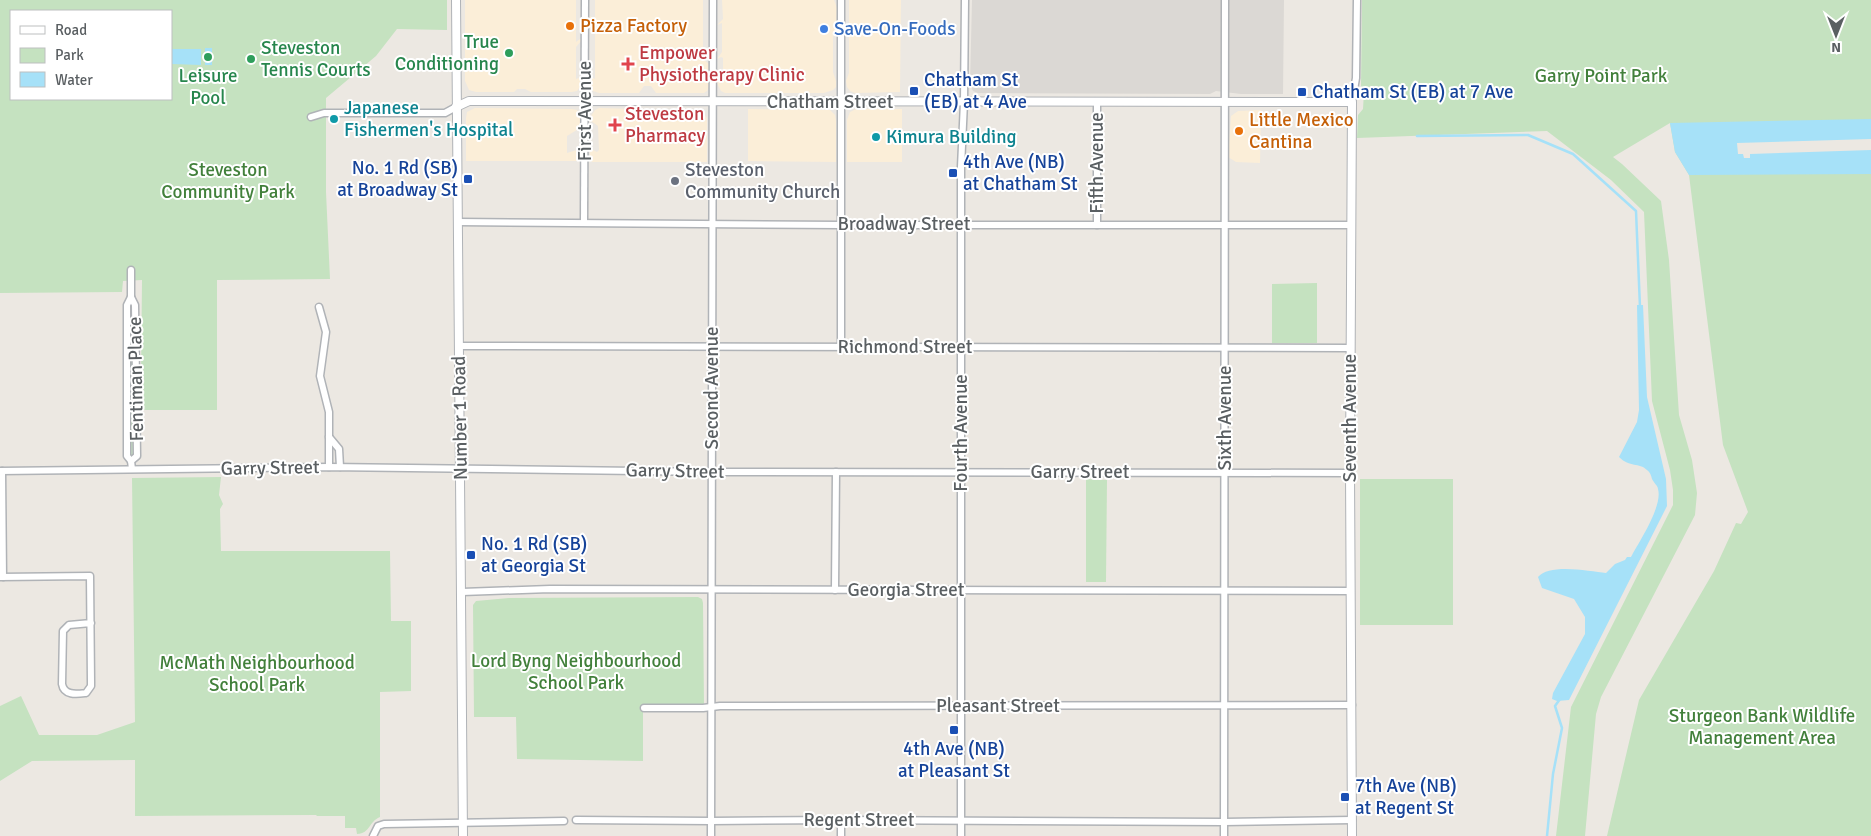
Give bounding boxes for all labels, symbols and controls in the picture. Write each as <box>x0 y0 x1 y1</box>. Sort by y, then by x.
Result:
legend <box>10 10 172 100</box>
north arrow <box>1811 10 1861 60</box>
place label: Pizza Factory <box>580 14 687 38</box>
place label: Save-On-Foods <box>834 17 955 41</box>
marker: Pizza Factory <box>564 20 576 32</box>
text: Road <box>55 21 87 39</box>
marker: Save-On-Foods <box>818 23 830 35</box>
place label: True Conditioning <box>395 30 499 76</box>
place label: Steveston Tennis Courts <box>261 36 371 82</box>
text: N <box>1831 39 1841 56</box>
place label: Empower Physiotherapy Clinic <box>639 41 805 87</box>
text: Park <box>55 46 84 64</box>
marker: True Conditioning <box>503 47 515 59</box>
marker: Leisure Pool <box>202 51 214 63</box>
marker: Steveston Tennis Courts <box>245 53 257 65</box>
marker: Empower Physiotherapy Clinic <box>621 57 635 71</box>
street label: First Avenue <box>573 61 597 161</box>
place label: Leisure Pool <box>179 64 237 110</box>
park label: Garry Point Park <box>1535 64 1668 88</box>
place label: Chatham St (EB) at 4 Ave <box>924 68 1027 114</box>
text: Water <box>55 71 93 89</box>
place label: Chatham St (EB) at 7 Ave <box>1312 80 1514 104</box>
marker: Chatham St (EB) at 4 Ave <box>908 85 920 97</box>
marker: Chatham St (EB) at 7 Ave <box>1296 86 1308 98</box>
street label: Chatham Street <box>767 90 894 114</box>
place label: Japanese Fishermen's Hospital <box>344 96 514 142</box>
place label: Steveston Pharmacy <box>625 102 705 148</box>
place label: Little Mexico Cantina <box>1249 108 1354 154</box>
street label: Fifth Avenue <box>1085 112 1109 214</box>
marker: Japanese Fishermen's Hospital <box>328 113 340 125</box>
marker: Steveston Pharmacy <box>609 119 621 131</box>
place label: Kimura Building <box>886 125 1017 149</box>
marker: Little Mexico Cantina <box>1233 125 1245 137</box>
marker: Kimura Building <box>870 131 882 143</box>
place label: 4th Ave (NB) at Chatham St <box>963 150 1078 196</box>
place label: No. 1 Rd (SB) at Broadway St <box>337 156 458 202</box>
park label: Steveston Community Park <box>161 158 295 204</box>
place label: Steveston Community Church <box>685 158 840 204</box>
marker: 4th Ave (NB) at Chatham St <box>947 167 959 179</box>
marker: No. 1 Rd (SB) at Broadway St <box>462 173 474 185</box>
marker: Steveston Community Church <box>669 175 681 187</box>
street label: Broadway Street <box>838 212 971 236</box>
street label: Fentiman Place <box>123 316 149 442</box>
street label: Second Avenue <box>700 327 724 449</box>
street label: Richmond Street <box>837 335 973 359</box>
street label: Seventh Avenue <box>1338 354 1362 482</box>
street label: Number 1 Road <box>447 356 473 480</box>
street label: Sixth Avenue <box>1213 366 1237 470</box>
street label: Fourth Avenue <box>949 374 973 492</box>
street label: Garry Street <box>220 455 320 481</box>
street label: Garry Street <box>625 458 725 484</box>
street label: Garry Street <box>1031 460 1130 484</box>
place label: No. 1 Rd (SB) at Georgia St <box>481 532 587 578</box>
marker: No. 1 Rd (SB) at Georgia St <box>465 549 477 561</box>
street label: Georgia Street <box>848 578 965 602</box>
park label: Lord Byng Neighbourhood School Park <box>471 649 681 695</box>
park label: McMath Neighbourhood School Park <box>159 651 355 697</box>
street label: Pleasant Street <box>936 694 1060 718</box>
park label: Sturgeon Bank Wildlife Management Area <box>1669 704 1855 750</box>
marker: 4th Ave (NB) at Pleasant St <box>948 724 960 736</box>
place label: 4th Ave (NB) at Pleasant St <box>898 737 1010 783</box>
place label: 7th Ave (NB) at Regent St <box>1355 774 1457 820</box>
marker: 7th Ave (NB) at Regent St <box>1339 791 1351 803</box>
street label: Regent Street <box>804 808 915 832</box>

